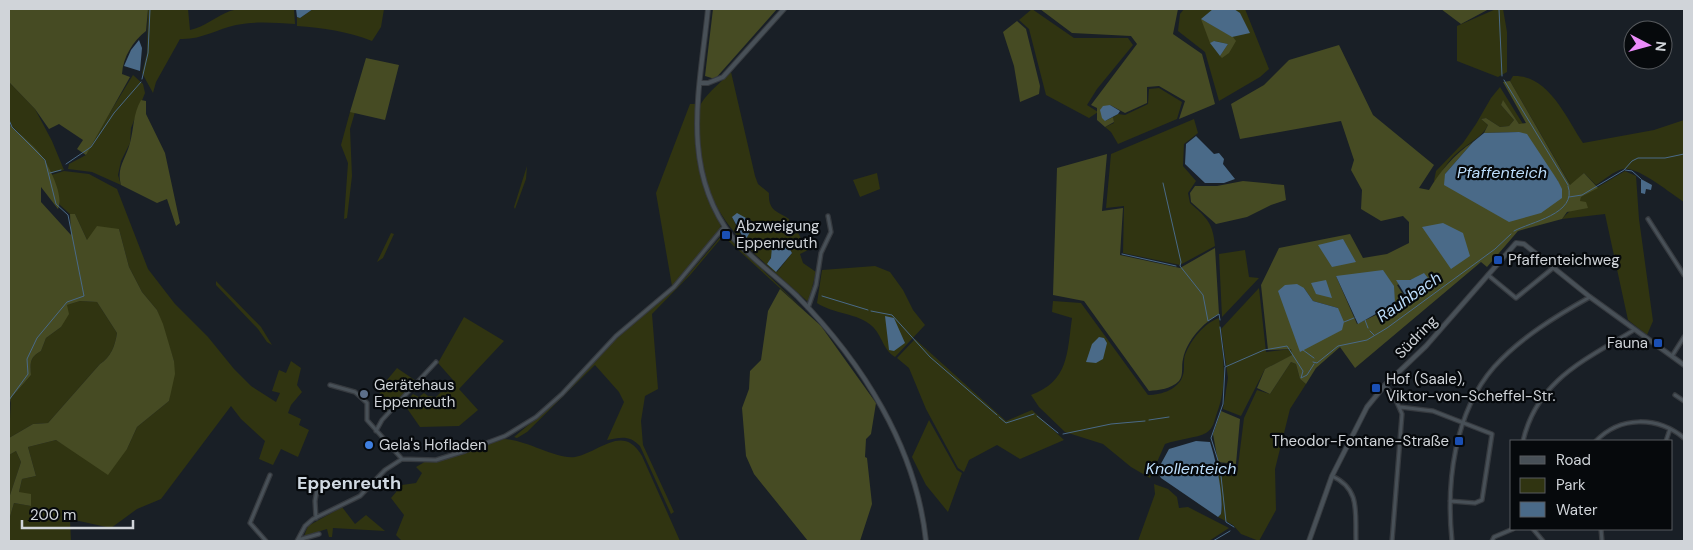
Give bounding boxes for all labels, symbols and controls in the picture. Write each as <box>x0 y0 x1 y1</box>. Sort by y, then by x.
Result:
north arrow <box>1623 20 1673 70</box>
text: N <box>1651 40 1670 52</box>
water label: Pfaffenteich <box>1457 162 1547 183</box>
place label: Abzweigung Eppenreuth <box>736 216 819 253</box>
marker: Abzweigung Eppenreuth <box>720 229 732 241</box>
place label: Pfaffenteichweg <box>1508 250 1620 270</box>
marker: Pfaffenteichweg <box>1492 254 1504 266</box>
water label: Rauhbach <box>1373 267 1445 327</box>
street label: Südring <box>1390 311 1442 363</box>
place label: Fauna <box>1607 333 1648 353</box>
marker: Fauna <box>1652 337 1664 349</box>
place label: Hof (Saale), Viktor-von-Scheffel-Str. <box>1386 369 1555 406</box>
place label: Gerätehaus Eppenreuth <box>374 375 455 412</box>
marker: Hof (Saale), Viktor-von-Scheffel-Str. <box>1370 382 1382 394</box>
marker: Gerätehaus Eppenreuth <box>358 388 370 400</box>
place label: Theodor-Fontane-Straße <box>1272 431 1449 451</box>
place label: Gela's Hofladen <box>379 435 487 455</box>
marker: Theodor-Fontane-Straße <box>1453 435 1465 447</box>
marker: Gela's Hofladen <box>363 439 375 451</box>
legend <box>1510 440 1673 530</box>
text: Road <box>1556 450 1591 470</box>
water label: Knollenteich <box>1146 458 1236 479</box>
district label: Eppenreuth <box>297 471 401 495</box>
text: Park <box>1556 475 1586 495</box>
scale bar <box>22 498 134 530</box>
text: Water <box>1556 500 1598 520</box>
text: 200 m <box>30 505 76 525</box>

